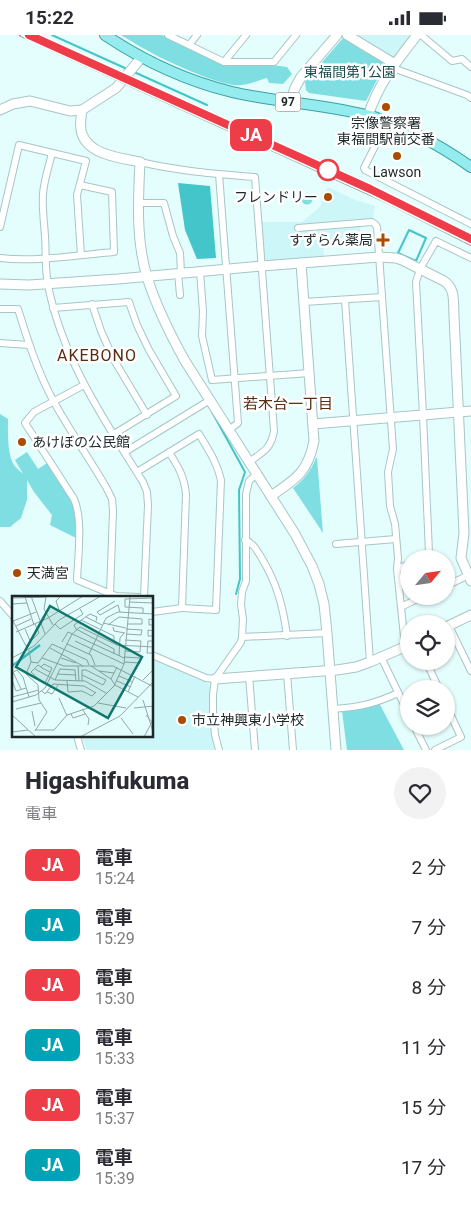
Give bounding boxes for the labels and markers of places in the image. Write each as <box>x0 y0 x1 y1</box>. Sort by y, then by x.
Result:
marker: 宗像警察署 東福間駅前交番 <box>380 101 392 113</box>
place label: 宗像警察署 東福間駅前交番 <box>337 115 435 147</box>
marker: Lawson <box>391 150 403 162</box>
unlabelled marker <box>317 159 339 181</box>
place label: Lawson <box>373 164 421 180</box>
place label: フレンドリー <box>234 189 318 205</box>
marker: フレンドリー <box>322 191 334 203</box>
place label: すずらん薬局 <box>289 232 373 248</box>
marker: すずらん薬局 <box>377 234 389 246</box>
place label: あけぼの公民館 <box>32 434 130 450</box>
marker: あけぼの公民館 <box>16 436 28 448</box>
place label: 天満宮 <box>27 565 69 581</box>
marker: 天満宮 <box>11 567 23 579</box>
place label: 市立神興東小学校 <box>192 712 304 728</box>
marker: 市立神興東小学校 <box>176 714 188 726</box>

